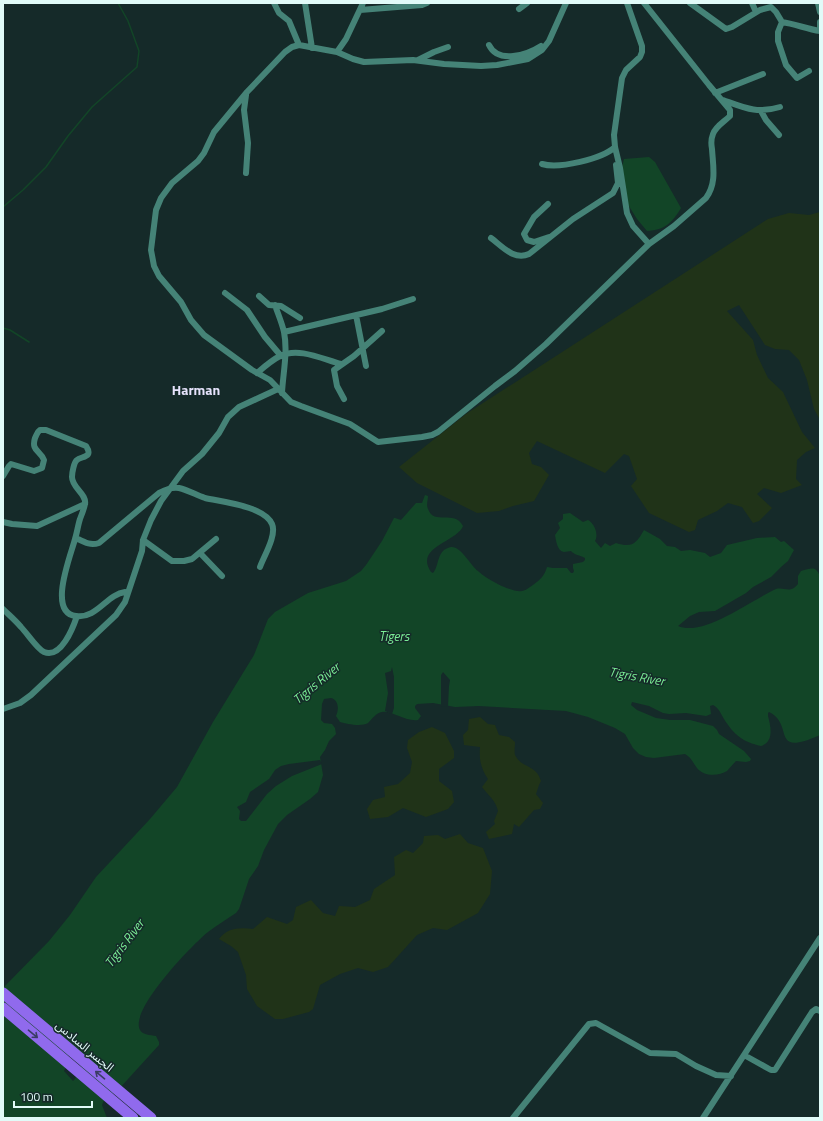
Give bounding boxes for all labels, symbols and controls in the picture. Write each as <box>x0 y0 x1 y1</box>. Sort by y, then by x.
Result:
district label: Harman <box>172 379 220 400</box>
water label: Tigers <box>379 626 411 646</box>
water label: Tigris River <box>288 656 345 709</box>
water label: Tigris River <box>608 661 668 691</box>
water label: Tigris River <box>99 913 150 971</box>
street label: الجسر السادس <box>52 1016 118 1076</box>
one-way arrow <box>27 1029 38 1038</box>
one-way arrow <box>94 1070 105 1079</box>
scale bar <box>14 1083 92 1109</box>
text: 100 m <box>20 1087 53 1106</box>

